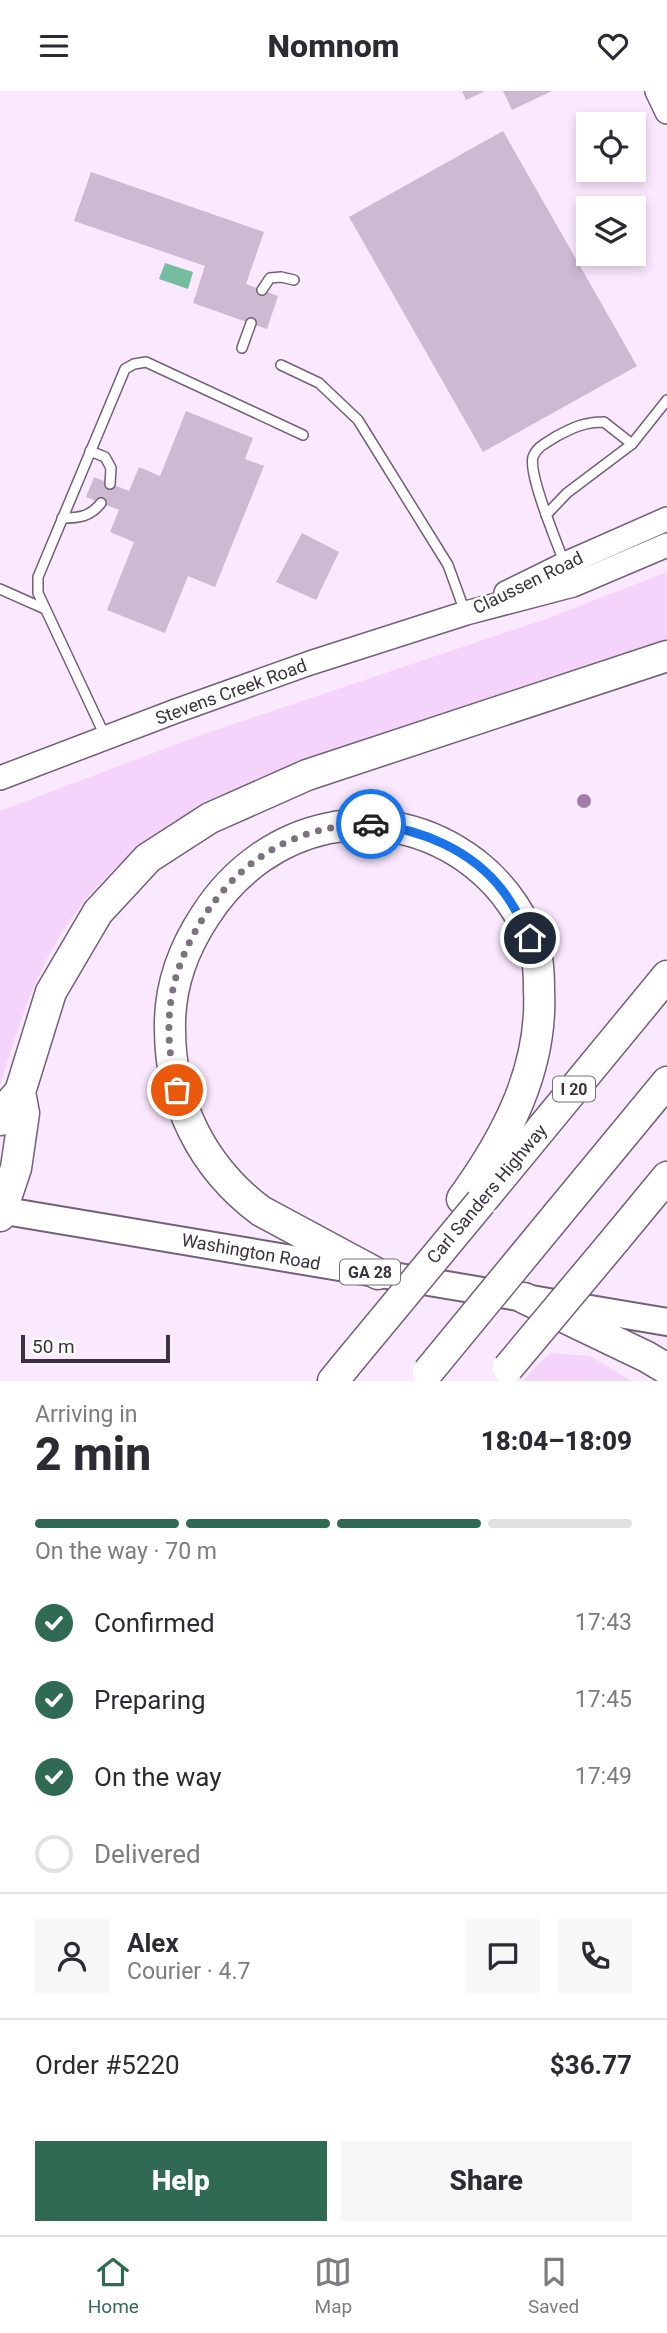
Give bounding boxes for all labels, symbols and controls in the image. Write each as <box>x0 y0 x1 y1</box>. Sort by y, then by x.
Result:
icon: menu <box>35 27 73 65</box>
text: Nomnom <box>268 27 399 65</box>
icon: heart <box>594 27 632 65</box>
map controls <box>576 112 646 266</box>
button: locate <box>576 112 646 182</box>
button: layers <box>576 196 646 266</box>
street label: Claussen Road <box>469 547 586 618</box>
street label: Stevens Creek Road <box>152 654 309 729</box>
courier <box>336 789 406 859</box>
icon: car <box>352 805 390 843</box>
pin <box>500 908 560 968</box>
icon: home <box>511 919 549 957</box>
pin <box>147 1060 207 1120</box>
icon: bag <box>158 1071 196 1109</box>
road number: I 20 <box>553 1077 595 1101</box>
street label: Carl Sanders Highway <box>422 1119 551 1268</box>
street label: Washington Road <box>180 1229 322 1274</box>
road number: GA 28 <box>340 1259 400 1285</box>
scale bar <box>21 1332 170 1364</box>
text: 50 m <box>32 1335 75 1358</box>
text: Arriving in <box>35 1401 138 1428</box>
text: 18:04–18:09 <box>481 1426 632 1456</box>
text: 2 min <box>35 1427 151 1481</box>
text: On the way · 70 m <box>35 1538 217 1565</box>
icon: check <box>35 1604 73 1642</box>
text: Confirmed <box>94 1608 215 1638</box>
text: 17:43 <box>575 1609 632 1636</box>
icon: check <box>35 1681 73 1719</box>
text: Preparing <box>94 1685 206 1715</box>
text: 17:45 <box>575 1686 632 1713</box>
icon: check <box>35 1758 73 1796</box>
text: On the way <box>94 1762 222 1792</box>
text: 17:49 <box>575 1763 632 1790</box>
text: Delivered <box>94 1839 201 1869</box>
button: person <box>35 1919 109 1993</box>
button: chat <box>466 1919 540 1993</box>
button: phone <box>558 1919 632 1993</box>
text: Alex <box>127 1928 179 1958</box>
text: Courier · 4.7 <box>127 1958 250 1985</box>
text: Order #5220 <box>35 2050 180 2080</box>
text: $36.77 <box>550 2050 632 2080</box>
button: Help <box>35 2141 327 2221</box>
button: Share <box>341 2141 632 2221</box>
tab: Home <box>88 2253 139 2318</box>
tab: Map <box>314 2253 352 2318</box>
tab: Saved <box>528 2253 579 2318</box>

